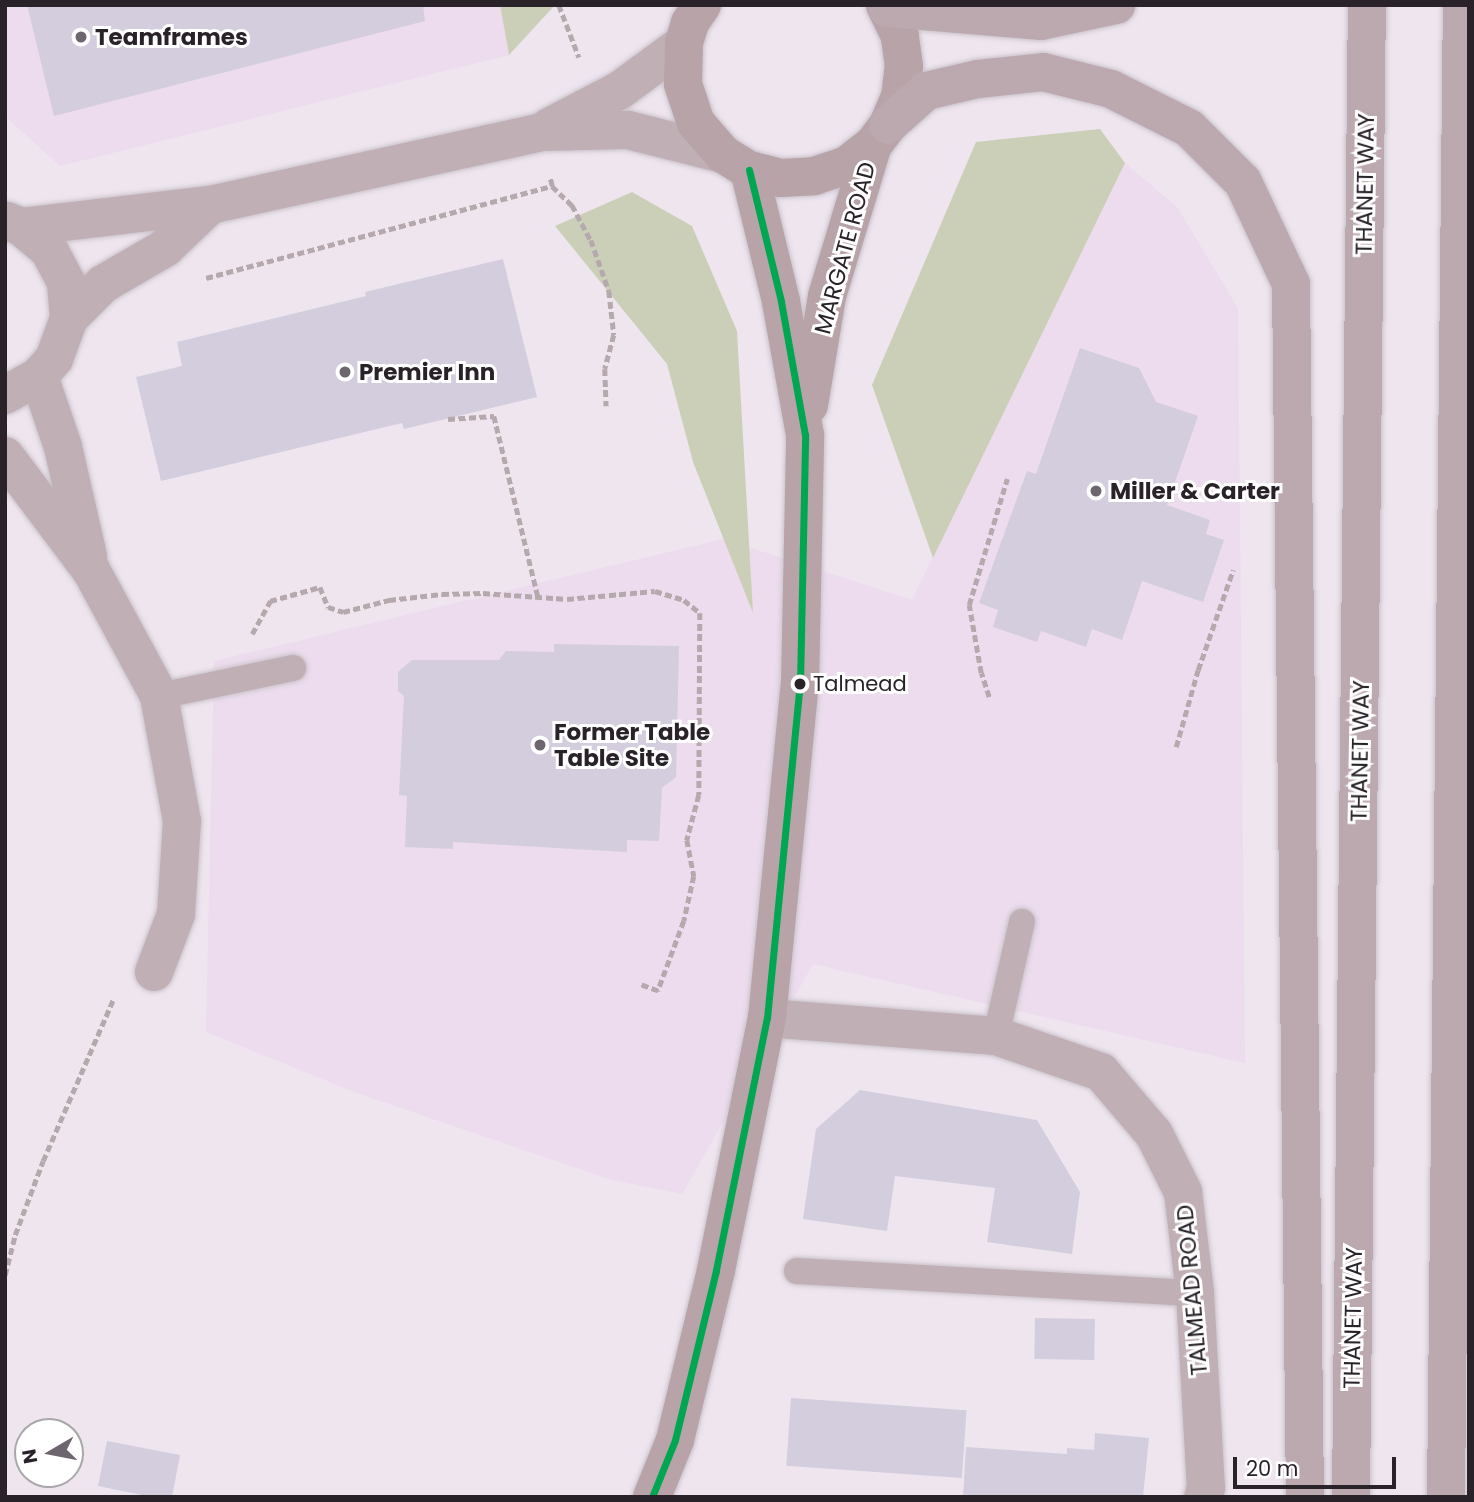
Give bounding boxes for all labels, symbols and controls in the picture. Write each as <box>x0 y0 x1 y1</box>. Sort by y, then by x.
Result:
place label: Teamframes <box>95 23 248 51</box>
marker: Teamframes <box>73 29 89 45</box>
street label: THANET WAY <box>1350 113 1380 255</box>
street label: MARGATE ROAD <box>809 159 881 337</box>
place label: Premier Inn <box>359 358 495 386</box>
marker: Premier Inn <box>337 364 353 380</box>
place label: Miller & Carter <box>1110 477 1280 505</box>
marker: Miller & Carter <box>1088 483 1104 499</box>
place label: Talmead <box>813 671 907 697</box>
marker: Talmead <box>793 677 807 691</box>
street label: THANET WAY <box>1345 680 1375 822</box>
place label: Former Table Table Site <box>554 718 710 772</box>
marker: Former Table Table Site <box>532 737 548 753</box>
street label: TALMEAD ROAD <box>1171 1204 1213 1376</box>
street label: THANET WAY <box>1338 1247 1368 1389</box>
north arrow <box>14 1418 84 1488</box>
scale bar <box>1236 1442 1399 1486</box>
text: N <box>15 1447 44 1466</box>
text: 20 m <box>1246 1454 1299 1483</box>

